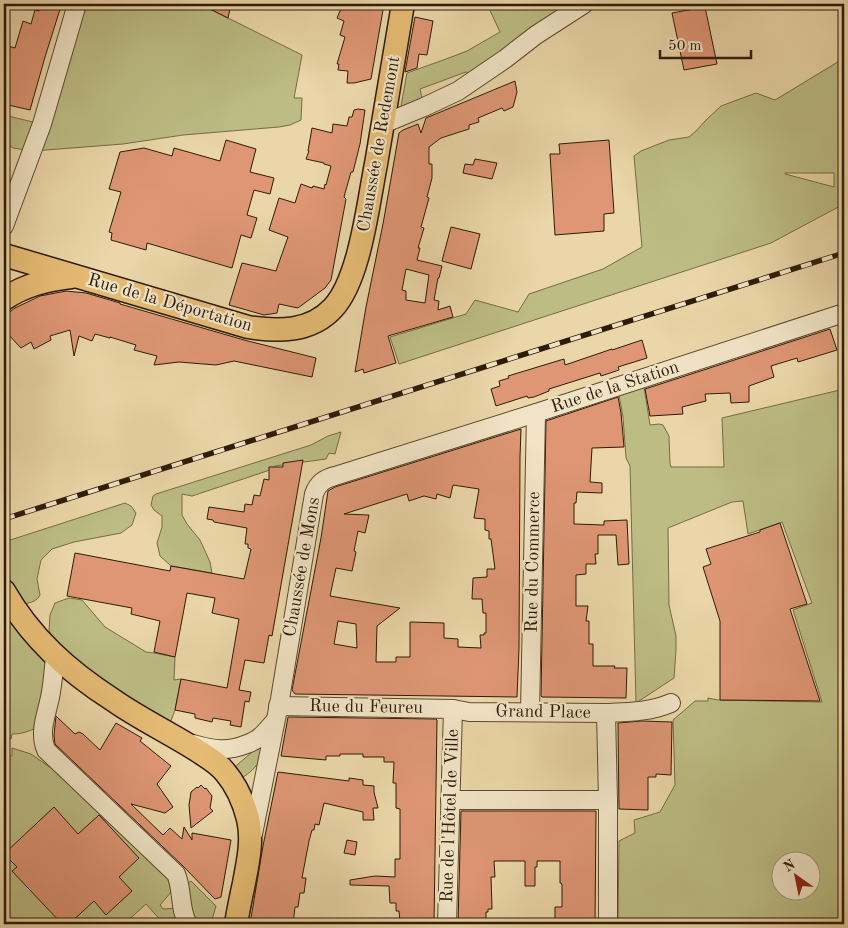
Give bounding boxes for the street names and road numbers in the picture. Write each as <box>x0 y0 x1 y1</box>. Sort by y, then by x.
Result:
street label: Chaussée de Redemont <box>355 55 403 233</box>
street label: Rue de la Déportation <box>86 271 255 335</box>
street label: Rue de la Station <box>549 358 682 416</box>
street label: Rue du Commerce <box>523 491 543 633</box>
street label: Chaussée de Mons <box>281 495 323 638</box>
street label: Rue du Feureu <box>309 697 423 717</box>
street label: Grand Place <box>495 702 591 722</box>
street label: Rue de l'Hôtel de Ville <box>438 729 462 903</box>

